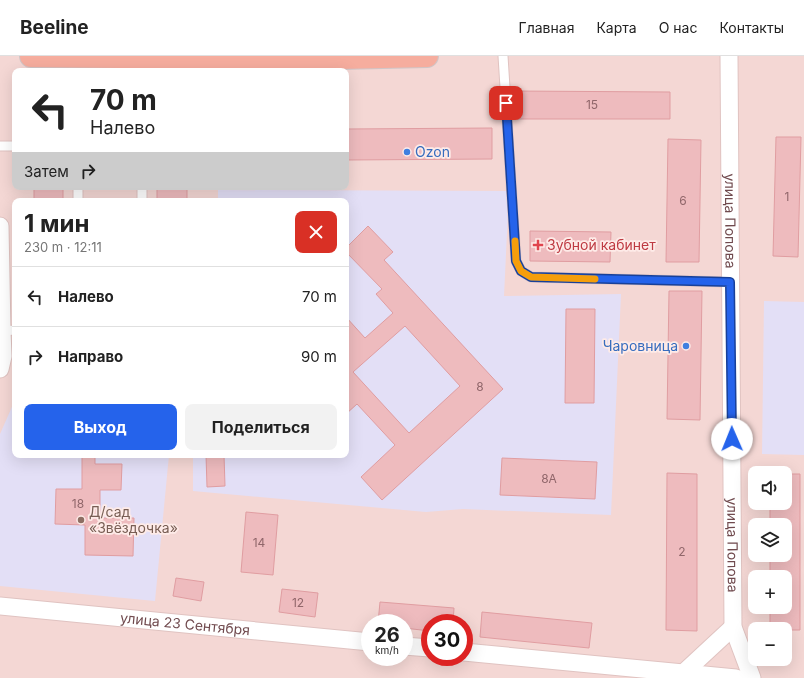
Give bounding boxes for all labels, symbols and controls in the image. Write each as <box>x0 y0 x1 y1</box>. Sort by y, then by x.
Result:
text: Beeline <box>20 16 89 39</box>
text: Главная <box>519 19 574 36</box>
text: Карта <box>596 19 637 36</box>
text: О нас <box>659 19 697 36</box>
text: Контакты <box>719 19 784 36</box>
text: 70 m <box>90 83 157 117</box>
icon: left <box>24 84 76 136</box>
pin <box>489 86 523 120</box>
icon: arrive <box>495 92 517 114</box>
house number: 15 <box>586 97 598 112</box>
text: Налево <box>90 117 155 138</box>
place label: Ozon <box>415 143 450 160</box>
marker: Ozon <box>402 147 412 157</box>
icon: right <box>77 160 99 182</box>
text: Затем <box>24 162 69 181</box>
street label: улица Попова <box>722 173 739 269</box>
house number: 1 <box>785 189 789 204</box>
house number: 6 <box>679 193 687 208</box>
text: 1 мин <box>24 209 89 238</box>
button: close <box>295 211 337 253</box>
place label: Зубной кабинет <box>547 236 656 253</box>
text: 230 m · 12:11 <box>24 239 102 255</box>
marker: Зубной кабинет <box>532 239 544 251</box>
icon: left <box>24 286 46 308</box>
text: Налево <box>58 287 114 306</box>
text: 70 m <box>302 287 337 306</box>
place label: Чаровница <box>603 337 678 354</box>
marker: Чаровница <box>681 341 691 351</box>
icon: right <box>24 346 46 368</box>
text: Направо <box>58 347 123 366</box>
text: 90 m <box>301 347 337 366</box>
house number: 8 <box>476 379 484 394</box>
button: Выход <box>24 404 177 450</box>
button: Поделиться <box>185 404 337 450</box>
position arrow <box>711 418 753 460</box>
map controls <box>748 466 792 666</box>
button: sound <box>748 466 792 510</box>
house number: 8А <box>541 471 557 486</box>
house number: 18 <box>72 496 84 511</box>
street label: улица Попова <box>724 497 742 593</box>
place label: Д/сад «Звёздочка» <box>89 503 178 536</box>
marker: Д/сад «Звёздочка» <box>76 515 86 525</box>
button: layers <box>748 518 792 562</box>
house number: 14 <box>253 535 266 550</box>
house number: 2 <box>678 544 686 559</box>
button: + <box>748 570 792 614</box>
house number: 12 <box>292 595 304 610</box>
street label: улица 23 Сентября <box>119 609 251 638</box>
speed limit sign: 30 <box>421 614 473 666</box>
button: − <box>748 622 792 666</box>
text: 26 <box>374 623 400 647</box>
text: km/h <box>375 644 399 656</box>

